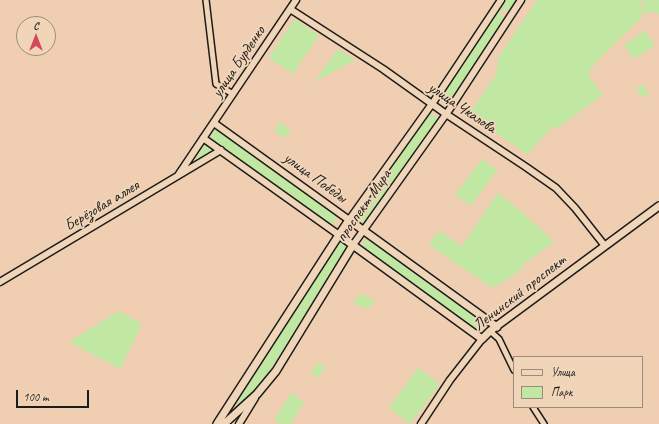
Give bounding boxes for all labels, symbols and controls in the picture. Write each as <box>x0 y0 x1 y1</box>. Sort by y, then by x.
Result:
north arrow <box>16 16 56 56</box>
text: С <box>33 18 39 32</box>
street label: улица Бурденко <box>208 23 270 101</box>
street label: улица Чкалова <box>424 78 500 138</box>
street label: улица Победы <box>280 149 350 207</box>
street label: проспект Мира <box>332 166 396 246</box>
street label: Берёзовая аллея <box>61 176 143 236</box>
street label: Ленинский проспект <box>470 251 570 335</box>
legend <box>513 356 643 408</box>
text: Улица <box>551 364 575 380</box>
scale bar <box>18 382 91 408</box>
text: Парк <box>551 384 572 400</box>
text: 100 m <box>23 389 49 405</box>

